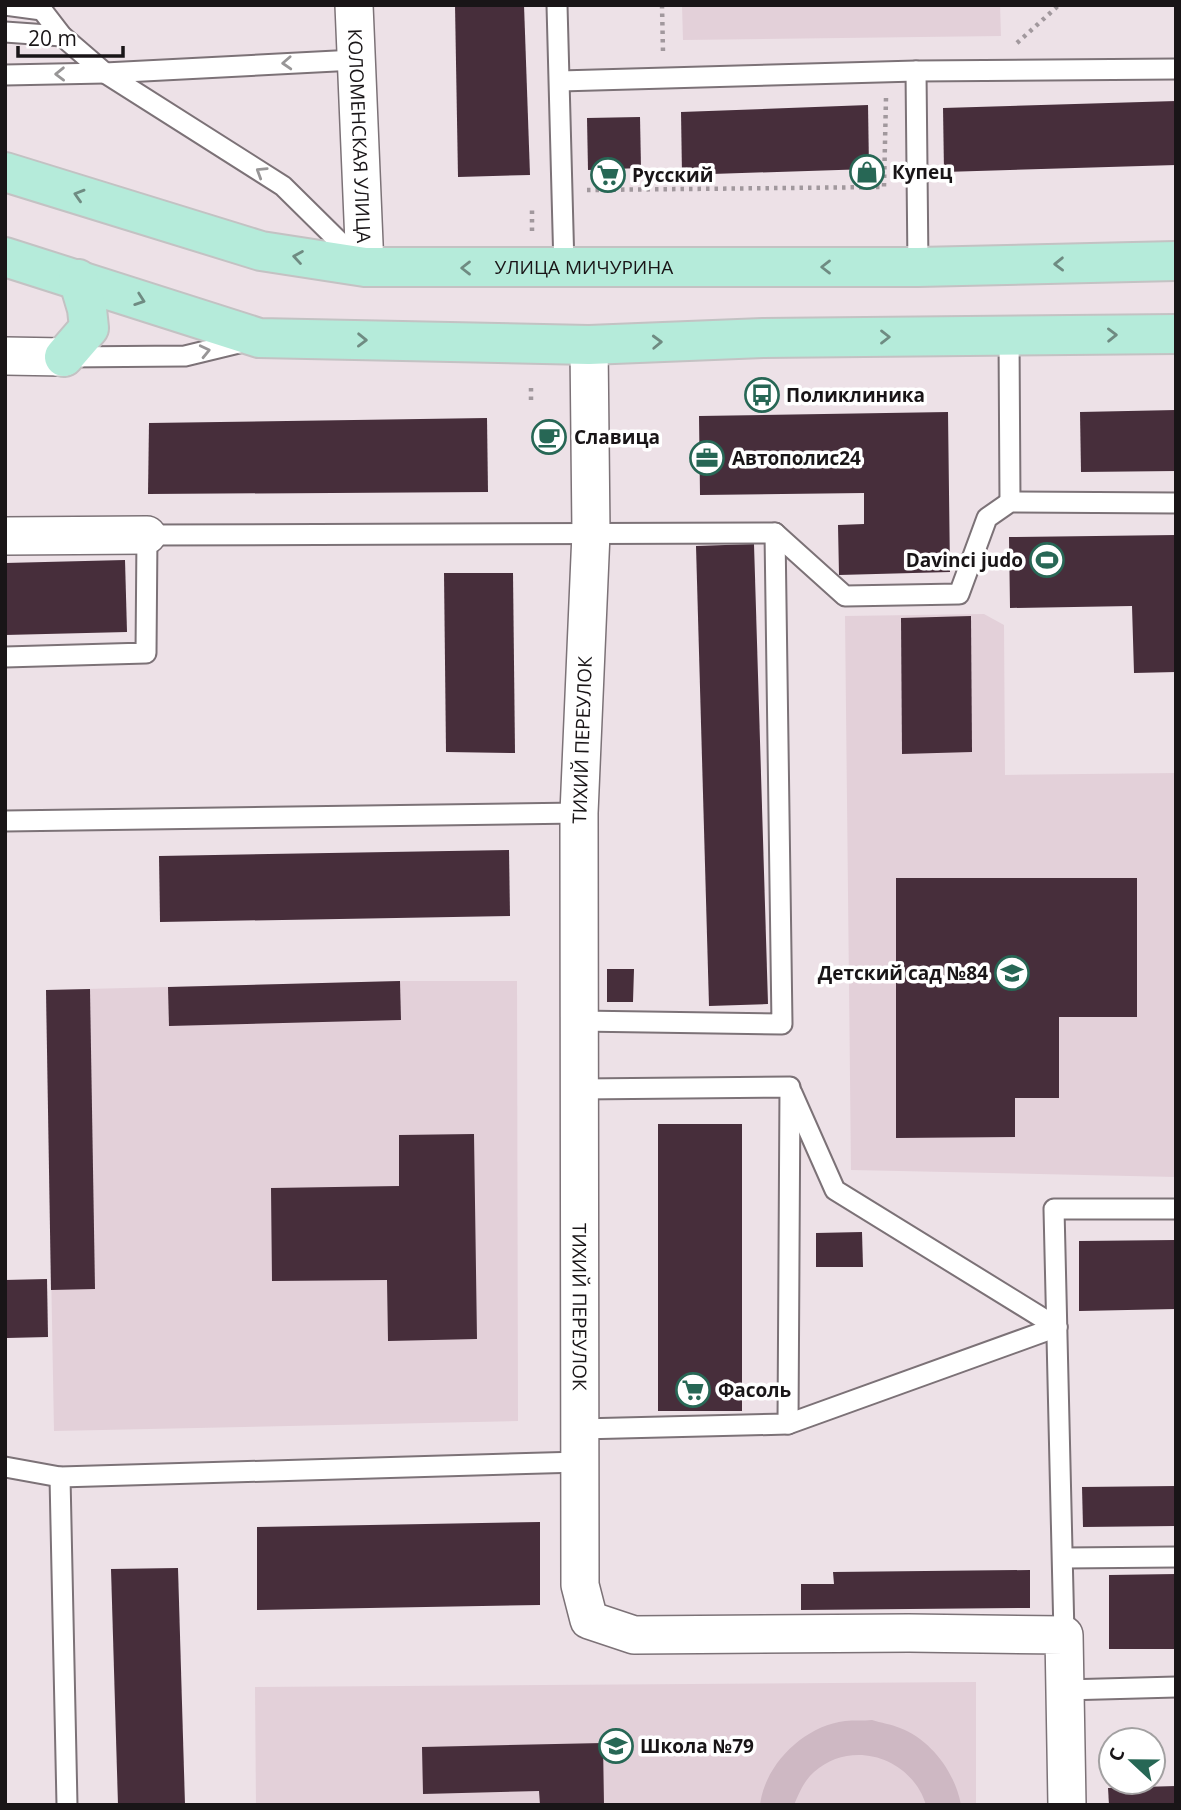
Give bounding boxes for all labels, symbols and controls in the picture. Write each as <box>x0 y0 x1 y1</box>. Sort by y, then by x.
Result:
scale bar <box>18 14 122 58</box>
text: 20 m <box>28 24 77 52</box>
street label: КОЛОМЕНСКАЯ УЛИЦА <box>342 28 377 243</box>
one-way arrow <box>281 56 292 71</box>
one-way arrow <box>54 66 65 82</box>
shop icon: Купец <box>848 153 886 191</box>
supermarket icon: Русский <box>589 156 627 194</box>
place label: Купец <box>892 159 952 185</box>
place label: Русский <box>632 162 713 188</box>
one-way arrow <box>255 168 268 181</box>
one-way arrow <box>74 188 86 203</box>
one-way arrow <box>292 250 304 265</box>
street label: УЛИЦА МИЧУРИНА <box>494 254 673 280</box>
one-way arrow <box>1053 256 1063 272</box>
one-way arrow <box>820 259 831 274</box>
one-way arrow <box>460 260 471 275</box>
one-way arrow <box>133 292 146 306</box>
one-way arrow <box>1107 327 1118 342</box>
one-way arrow <box>880 329 891 345</box>
one-way arrow <box>356 333 367 348</box>
one-way arrow <box>652 335 663 350</box>
one-way arrow <box>199 345 211 359</box>
bus stop icon: Поликлиника <box>743 376 781 414</box>
place label: Поликлиника <box>786 382 925 408</box>
cafe icon: Славица <box>530 418 568 456</box>
place label: Славица <box>574 424 660 450</box>
office icon: Автополис24 <box>688 439 726 477</box>
place label: Автополис24 <box>732 445 861 471</box>
sports icon: Davinci judo <box>1028 541 1066 579</box>
place label: Davinci judo <box>906 547 1023 573</box>
street label: ТИХИЙ ПЕРЕУЛОК <box>566 655 598 824</box>
school or university icon: Детский сад №84 <box>993 954 1031 992</box>
place label: Детский сад №84 <box>818 960 988 986</box>
street label: ТИХИЙ ПЕРЕУЛОК <box>567 1223 593 1391</box>
supermarket icon: Фасоль <box>674 1371 712 1409</box>
place label: Фасоль <box>718 1377 791 1403</box>
north arrow <box>1097 1726 1167 1796</box>
school or university icon: Школа №79 <box>597 1727 635 1765</box>
place label: Школа №79 <box>640 1733 754 1759</box>
text: С <box>1102 1744 1131 1765</box>

